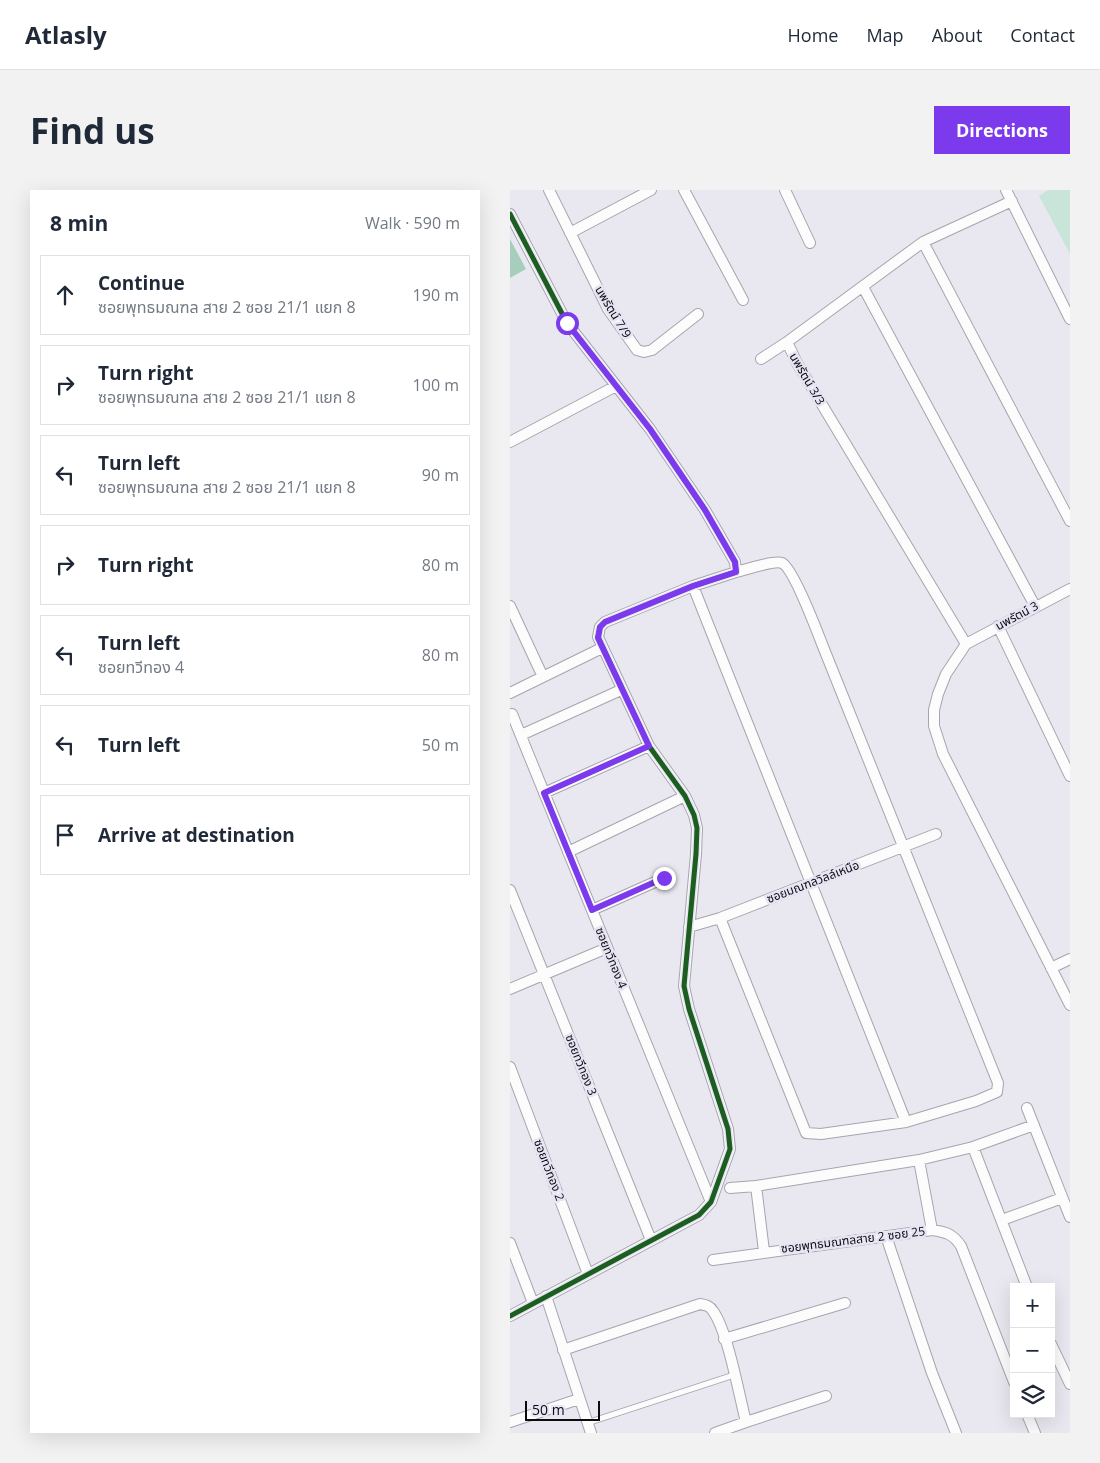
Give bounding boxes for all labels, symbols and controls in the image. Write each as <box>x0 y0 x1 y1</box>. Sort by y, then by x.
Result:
text: Atlasly <box>25 18 107 51</box>
text: Home <box>788 23 838 47</box>
text: Map <box>866 23 904 47</box>
text: About <box>932 23 982 47</box>
text: Contact <box>1010 23 1075 47</box>
button: Directions <box>934 106 1070 154</box>
text: Find us <box>30 107 155 154</box>
text: 8 min <box>50 209 108 237</box>
text: Walk · 590 m <box>365 212 460 234</box>
text: Continue <box>98 270 185 296</box>
icon: ahead <box>51 281 79 309</box>
street label: นพรัตน์ 7/9 <box>591 283 636 341</box>
text: 190 m <box>413 284 459 306</box>
text: ซอยพุทธมณฑล สาย 2 ซอย 21/1 แยก 8 <box>98 296 356 318</box>
route start <box>556 312 579 335</box>
street label: นพรัตน์ 3/3 <box>786 349 829 408</box>
text: Turn right <box>98 360 193 386</box>
icon: right <box>51 371 79 399</box>
text: 100 m <box>413 374 459 396</box>
text: ซอยพุทธมณฑล สาย 2 ซอย 21/1 แยก 8 <box>98 386 356 408</box>
text: Turn left <box>98 450 180 476</box>
icon: left <box>51 461 79 489</box>
text: 90 m <box>422 464 459 486</box>
text: ซอยพุทธมณฑล สาย 2 ซอย 21/1 แยก 8 <box>98 476 356 498</box>
icon: right <box>51 551 79 579</box>
text: Turn right <box>98 552 193 578</box>
text: 80 m <box>422 554 459 576</box>
street label: นพรัตน์ 3 <box>992 597 1041 634</box>
text: Turn left <box>98 630 180 656</box>
icon: left <box>51 641 79 669</box>
text: 80 m <box>422 644 459 666</box>
text: ซอยทวีทอง 4 <box>98 656 184 678</box>
icon: left <box>51 731 79 759</box>
text: Turn left <box>98 732 180 758</box>
text: 50 m <box>422 734 459 756</box>
icon: arrive <box>51 821 79 849</box>
text: Arrive at destination <box>98 822 295 848</box>
street label: ซอยมณฑลวิลล์เหนือ <box>764 856 862 907</box>
route end <box>653 867 676 890</box>
street label: ซอยทวีทอง 4 <box>591 925 631 991</box>
street label: ซอยทวีทอง 3 <box>561 1032 601 1098</box>
street label: ซอยทวีทอง 2 <box>530 1137 569 1203</box>
street label: ซอยพุทธมณฑลสาย 2 ซอย 25 <box>780 1222 926 1257</box>
map controls <box>1010 1283 1055 1418</box>
button: + <box>1010 1283 1055 1328</box>
button: − <box>1010 1328 1055 1373</box>
button: layers <box>1010 1373 1055 1418</box>
scale bar <box>525 1398 600 1421</box>
text: 50 m <box>532 1400 565 1419</box>

